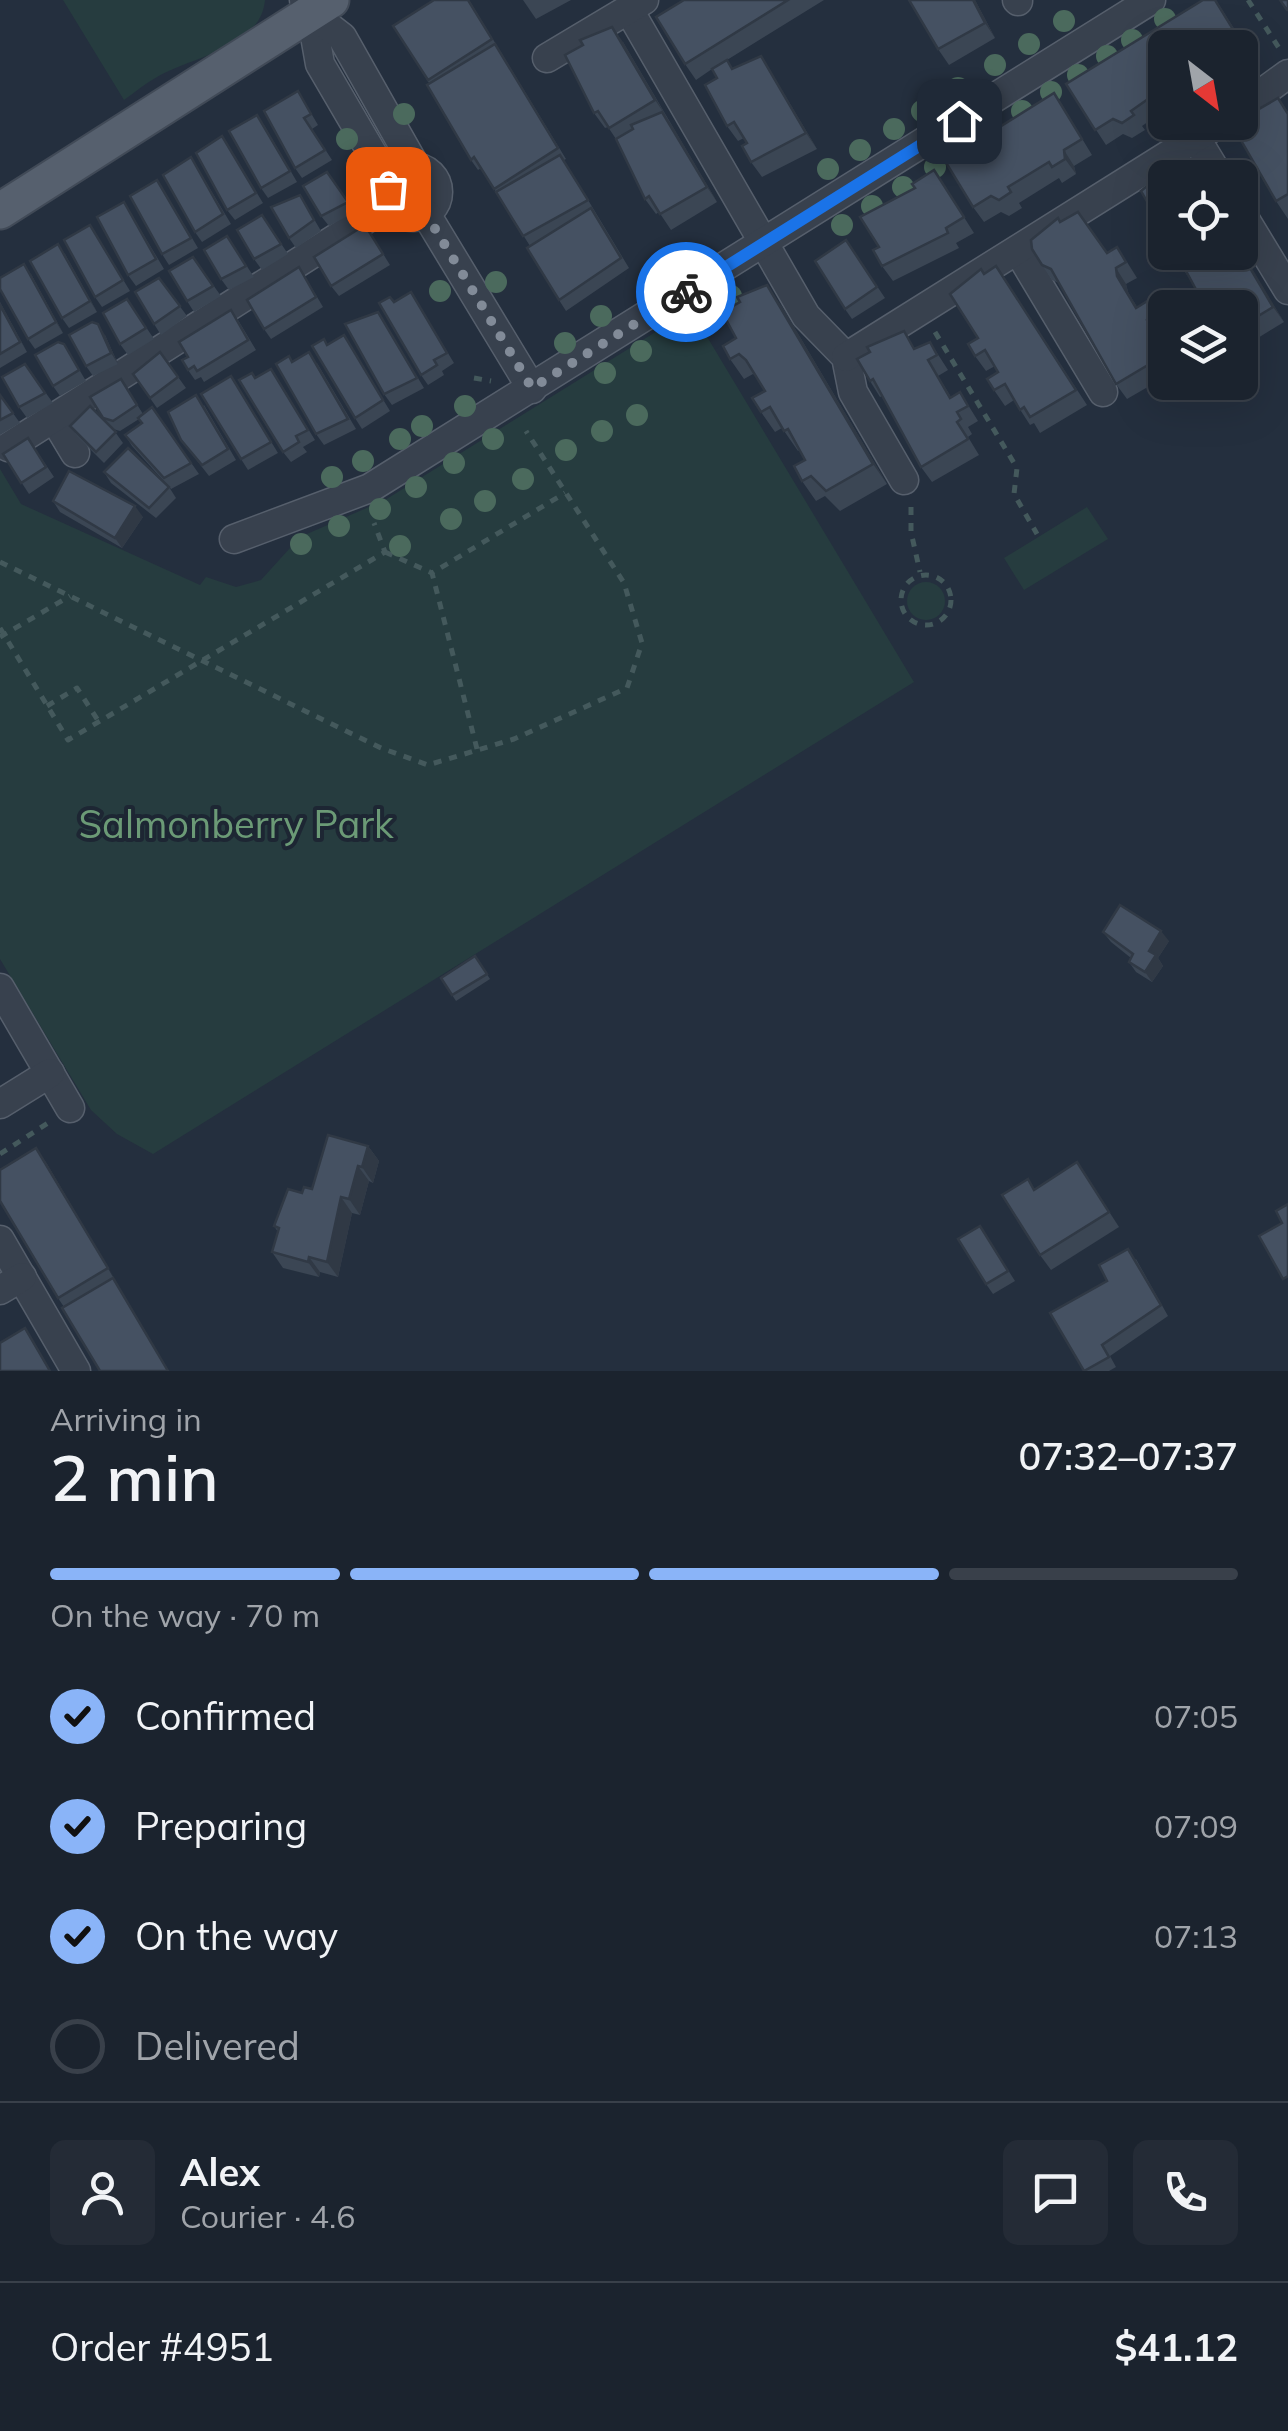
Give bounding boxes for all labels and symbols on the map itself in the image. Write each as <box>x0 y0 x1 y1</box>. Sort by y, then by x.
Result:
north arrow <box>1148 30 1258 140</box>
pin <box>917 79 1002 164</box>
pin <box>346 147 431 232</box>
courier <box>636 242 736 342</box>
park label: Salmonberry Park <box>78 800 394 848</box>

